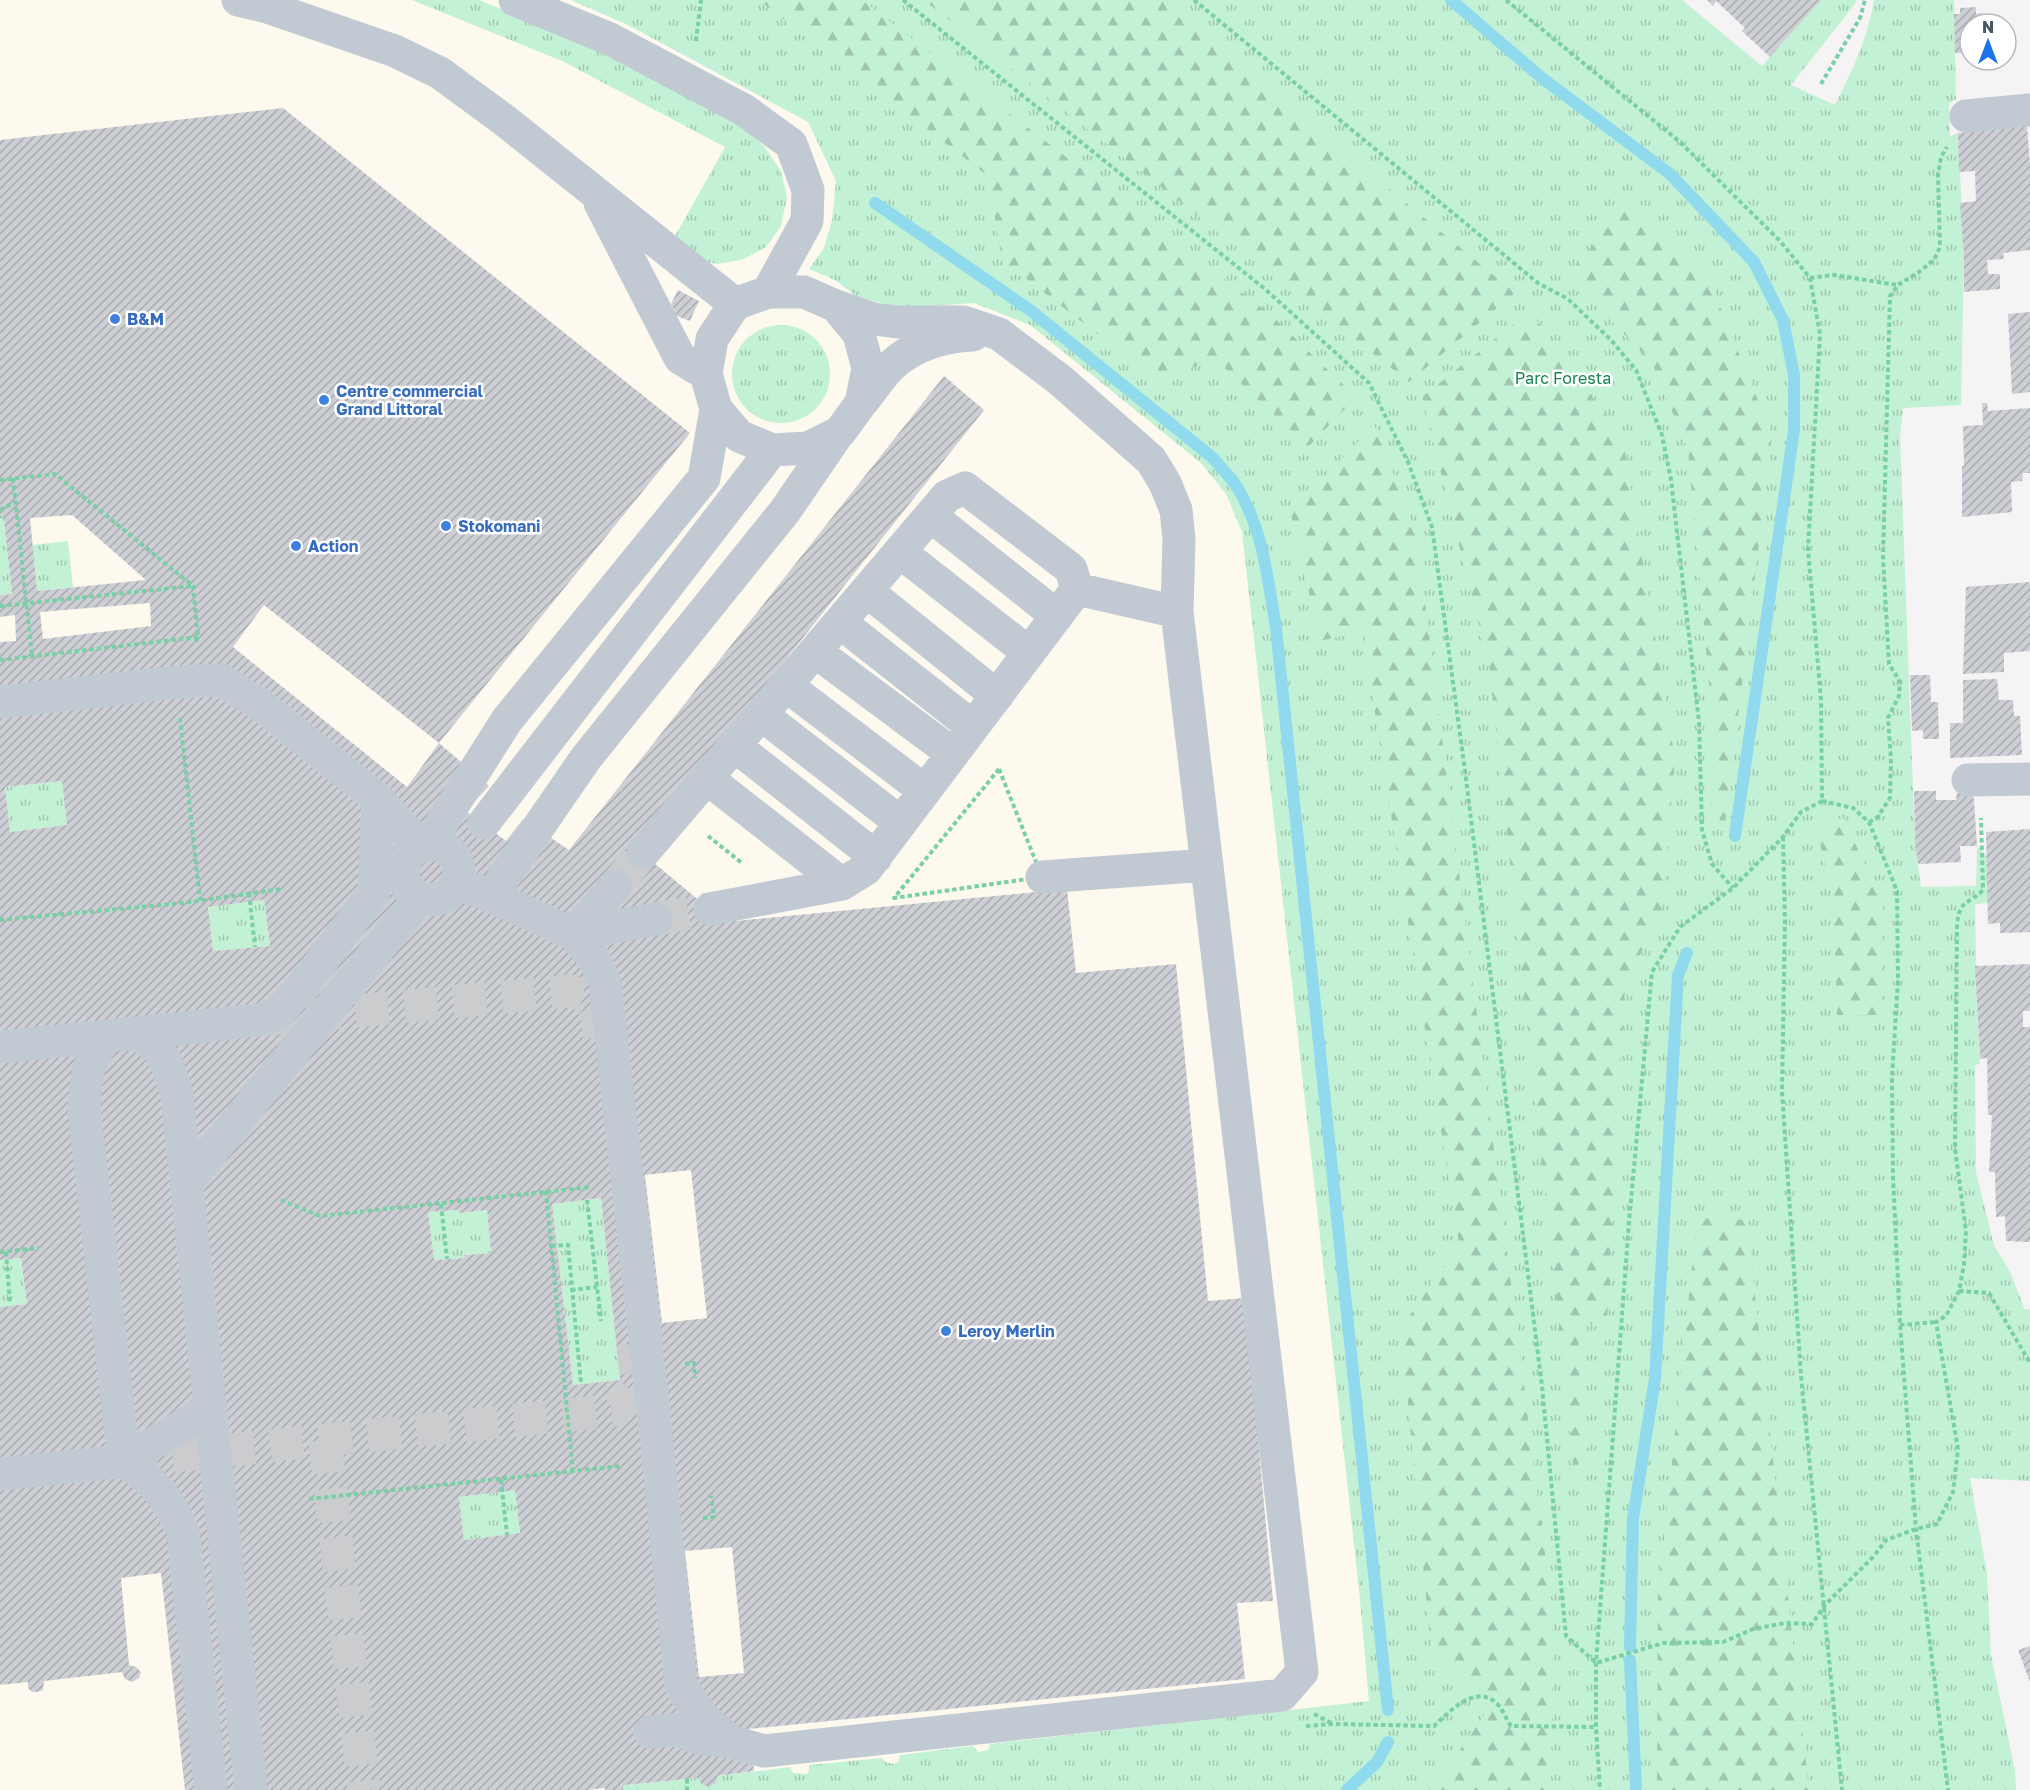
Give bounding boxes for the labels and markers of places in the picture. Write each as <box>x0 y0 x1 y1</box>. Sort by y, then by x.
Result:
place label: B&M <box>127 309 164 329</box>
marker: B&M <box>108 312 122 326</box>
place label: Centre commercial Grand Littoral <box>336 381 483 419</box>
marker: Centre commercial Grand Littoral <box>317 393 331 407</box>
place label: Stokomani <box>458 516 540 536</box>
marker: Stokomani <box>439 519 453 533</box>
place label: Action <box>308 536 358 556</box>
marker: Action <box>289 539 303 553</box>
place label: Leroy Merlin <box>958 1321 1055 1341</box>
marker: Leroy Merlin <box>939 1324 953 1338</box>

